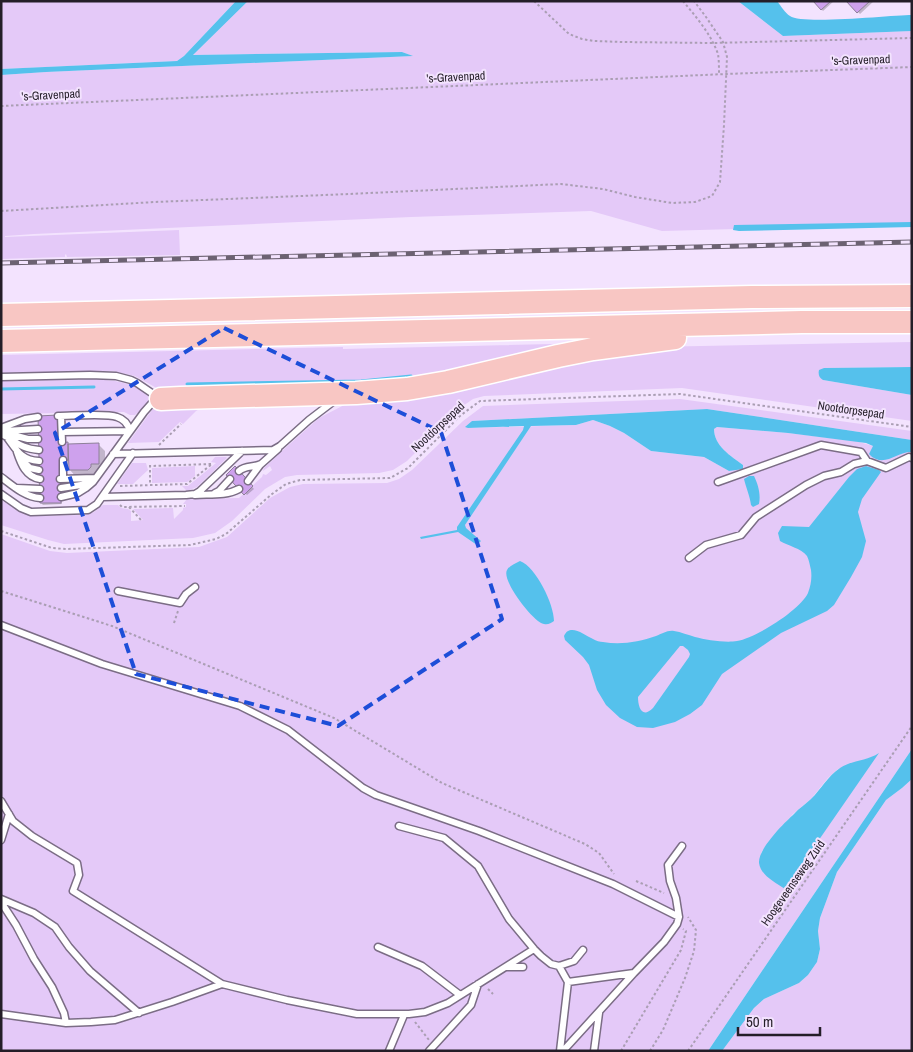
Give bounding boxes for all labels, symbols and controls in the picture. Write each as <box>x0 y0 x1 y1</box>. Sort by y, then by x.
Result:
street label: 's-Gravenpad <box>831 51 891 69</box>
street label: 's-Gravenpad <box>426 67 486 87</box>
street label: 's-Gravenpad <box>21 85 81 105</box>
street label: Nootdorpsepad <box>817 397 885 423</box>
street label: Nootdorpsepad <box>408 398 468 456</box>
street label: Hoogeveenseweg Zuid <box>757 837 829 929</box>
scale bar <box>738 1004 820 1036</box>
text: 50 m <box>746 1011 773 1032</box>

